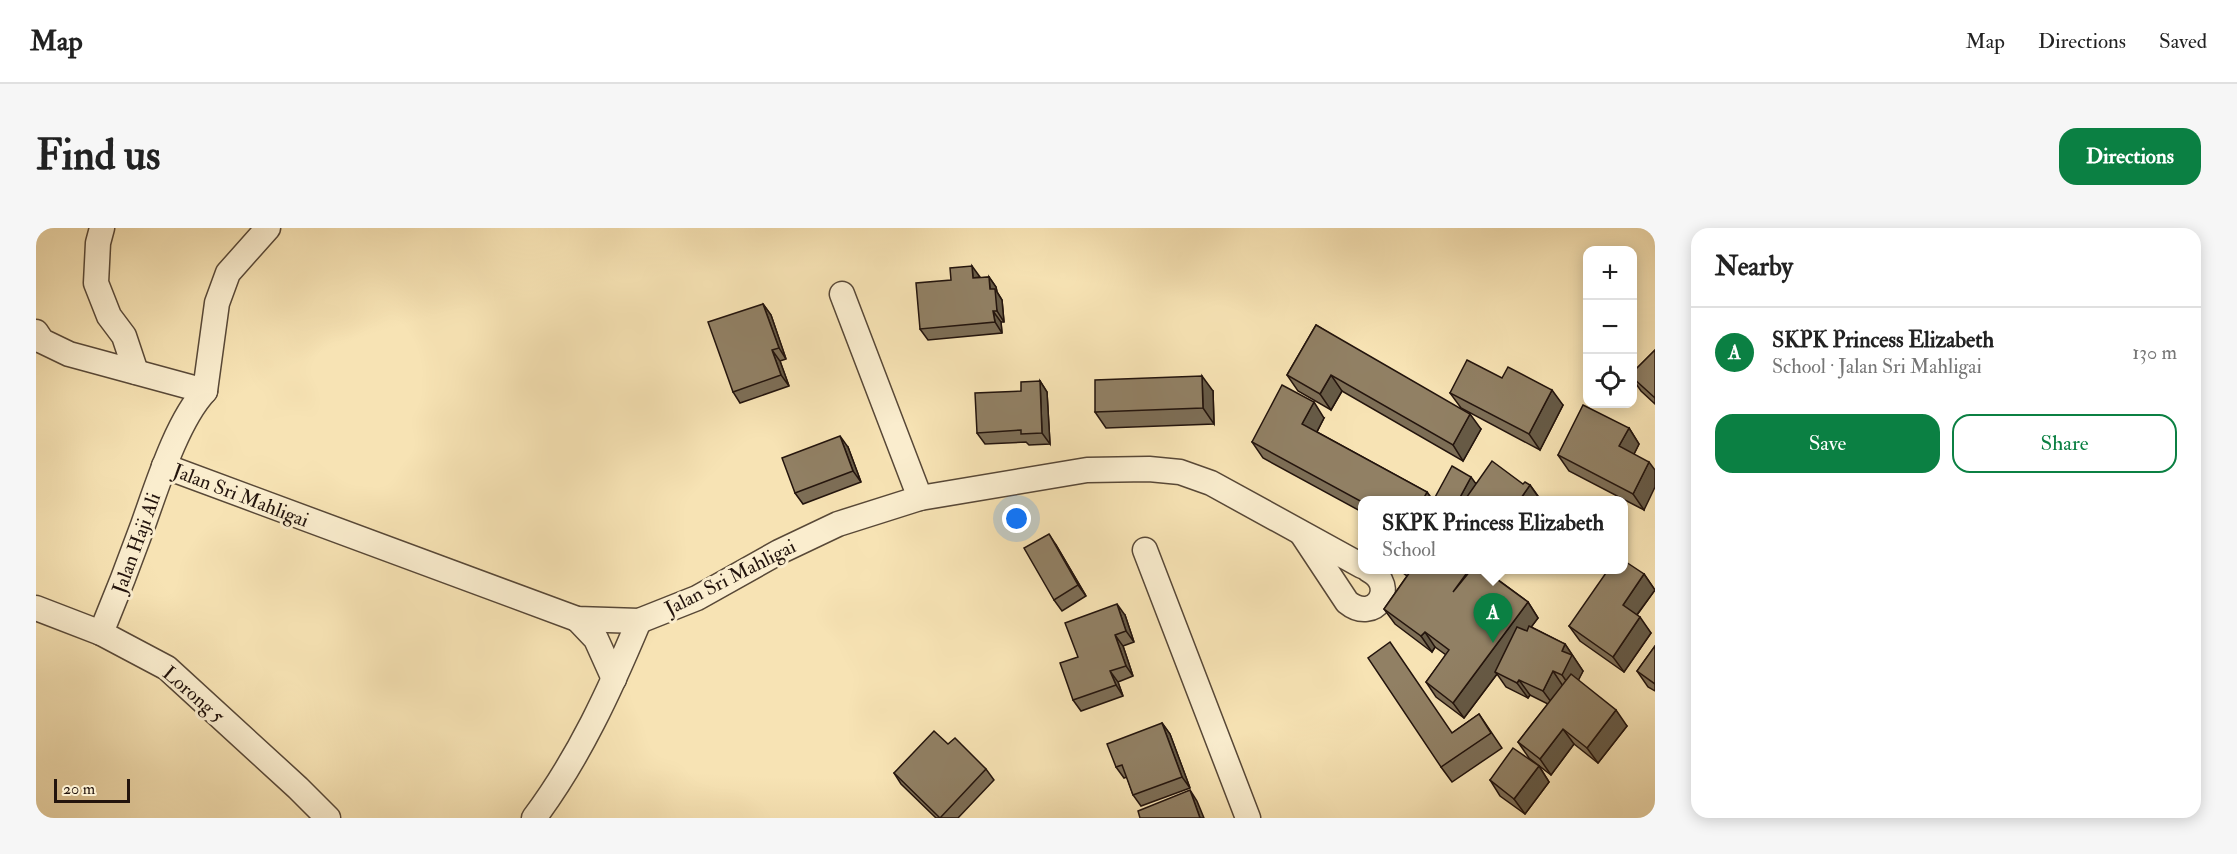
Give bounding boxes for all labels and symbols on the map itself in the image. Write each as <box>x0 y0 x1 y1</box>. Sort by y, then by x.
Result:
street label: Jalan Sri Mahligai <box>168 458 312 533</box>
street label: Jalan Haji Ali <box>106 489 166 598</box>
your location <box>1002 504 1031 533</box>
street label: Jalan Sri Mahligai <box>660 534 800 622</box>
pin: A <box>1474 594 1512 643</box>
street label: Lorong 5 <box>157 661 230 728</box>
scale bar <box>54 776 130 804</box>

